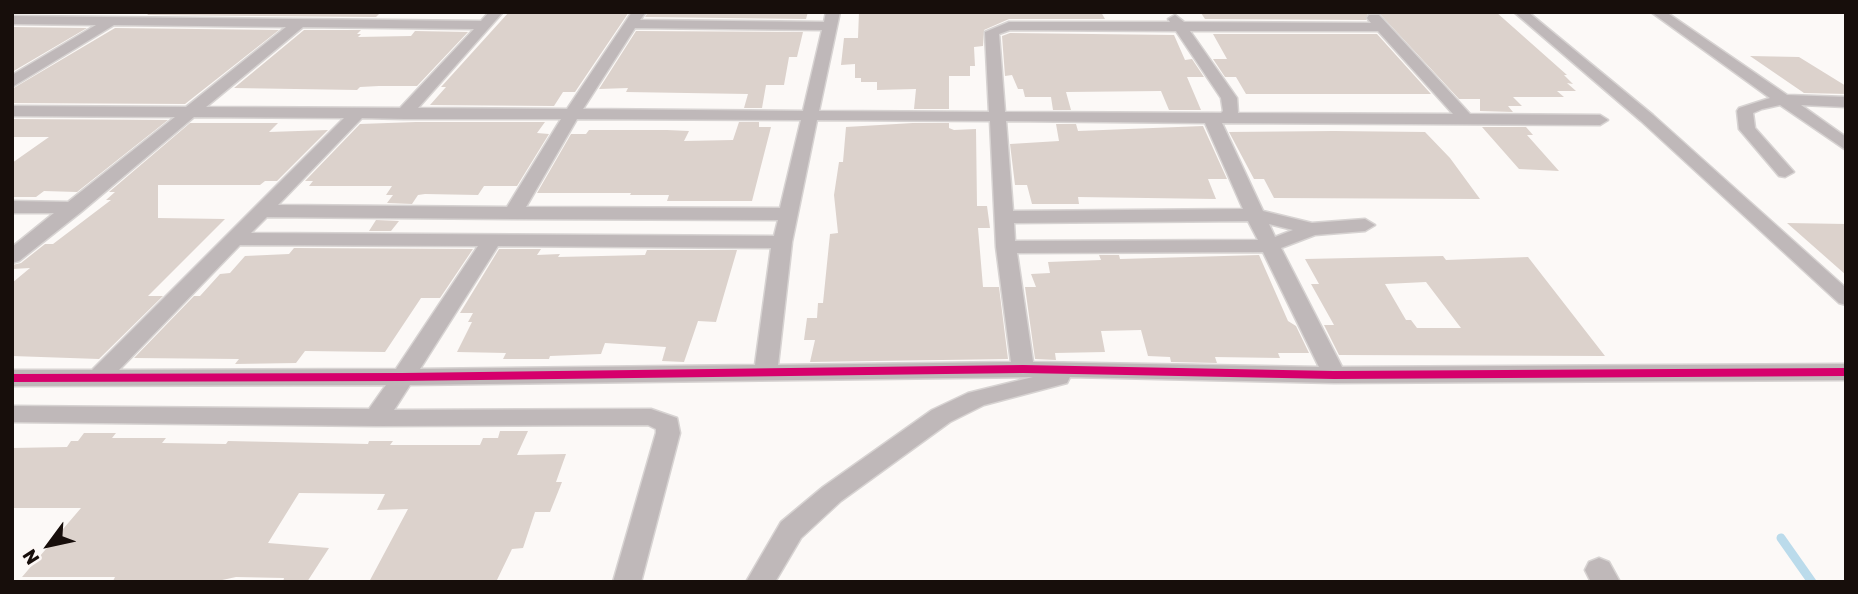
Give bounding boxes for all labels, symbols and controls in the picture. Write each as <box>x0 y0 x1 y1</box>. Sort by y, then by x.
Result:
north arrow <box>14 510 84 580</box>
text: N <box>18 545 44 569</box>

